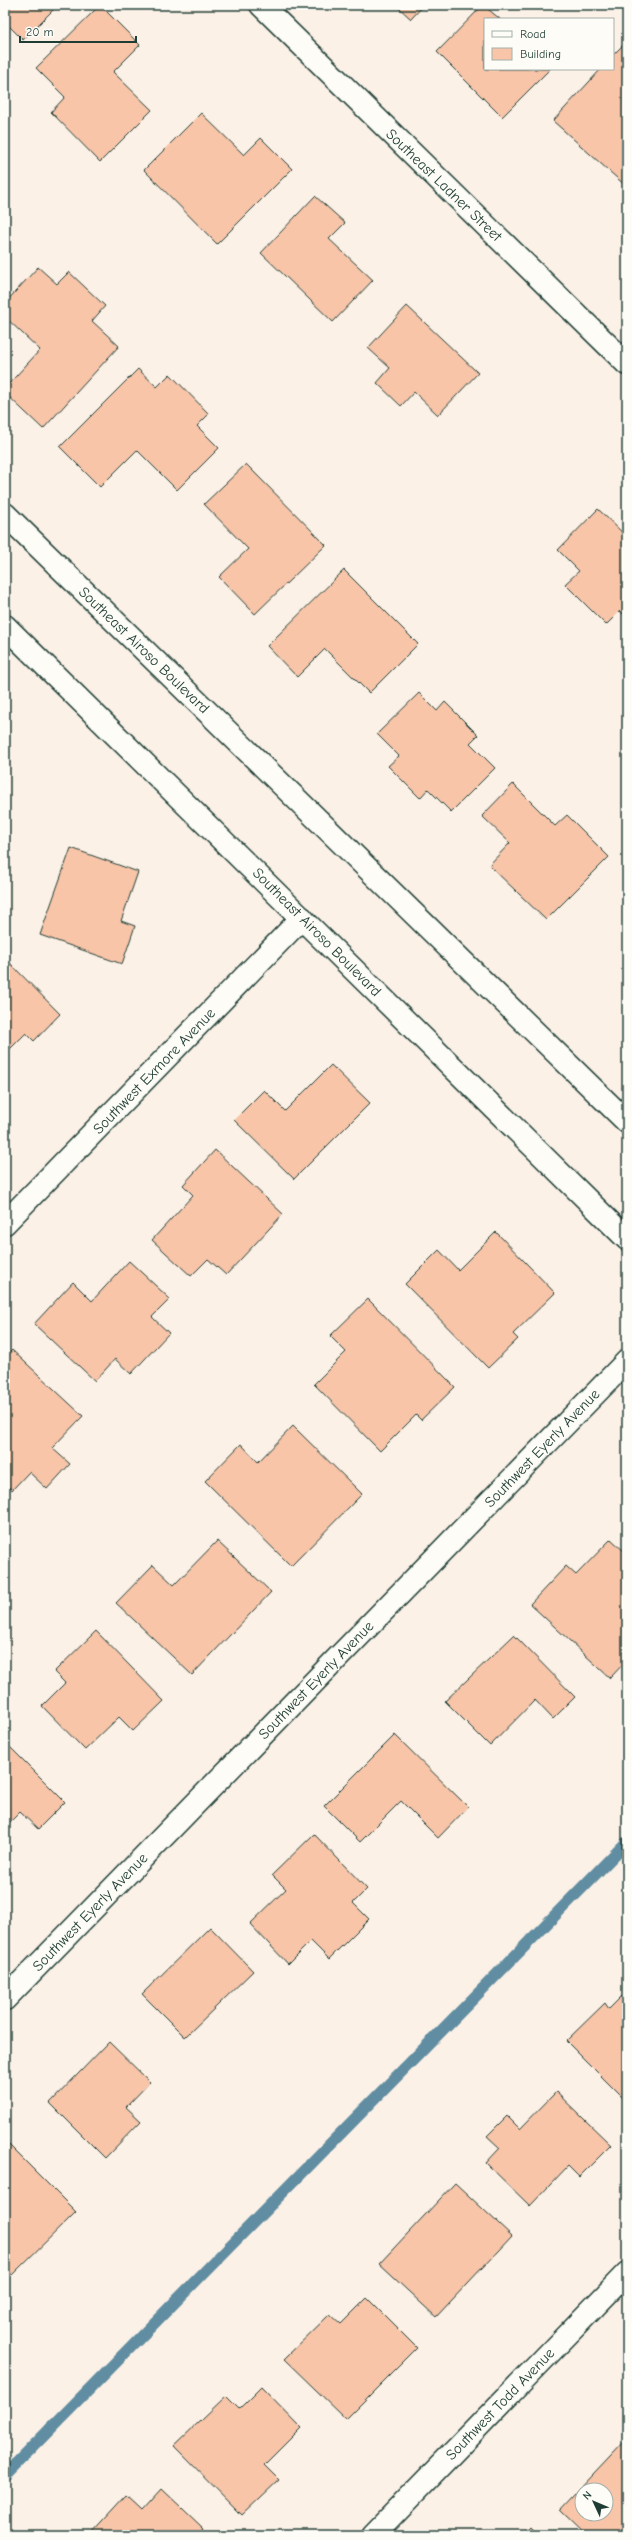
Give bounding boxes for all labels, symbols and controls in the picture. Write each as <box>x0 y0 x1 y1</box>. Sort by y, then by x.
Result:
scale bar <box>20 18 136 44</box>
legend <box>484 18 614 70</box>
text: 20 m <box>26 25 54 39</box>
text: Road <box>520 27 546 41</box>
text: Building <box>520 47 561 61</box>
street label: Southeast Ladner Street <box>382 125 506 246</box>
street label: Southeast Airoso Boulevard <box>75 583 213 717</box>
street label: Southeast Airoso Boulevard <box>249 864 385 1000</box>
street label: Southwest Exmore Avenue <box>89 1004 219 1138</box>
street label: Southwest Eyerly Avenue <box>481 1385 604 1511</box>
street label: Southwest Eyerly Avenue <box>255 1617 378 1743</box>
street label: Southwest Eyerly Avenue <box>29 1849 152 1975</box>
street label: Southwest Todd Avenue <box>442 2344 559 2464</box>
north arrow <box>574 2482 614 2522</box>
text: N <box>580 2488 594 2503</box>

